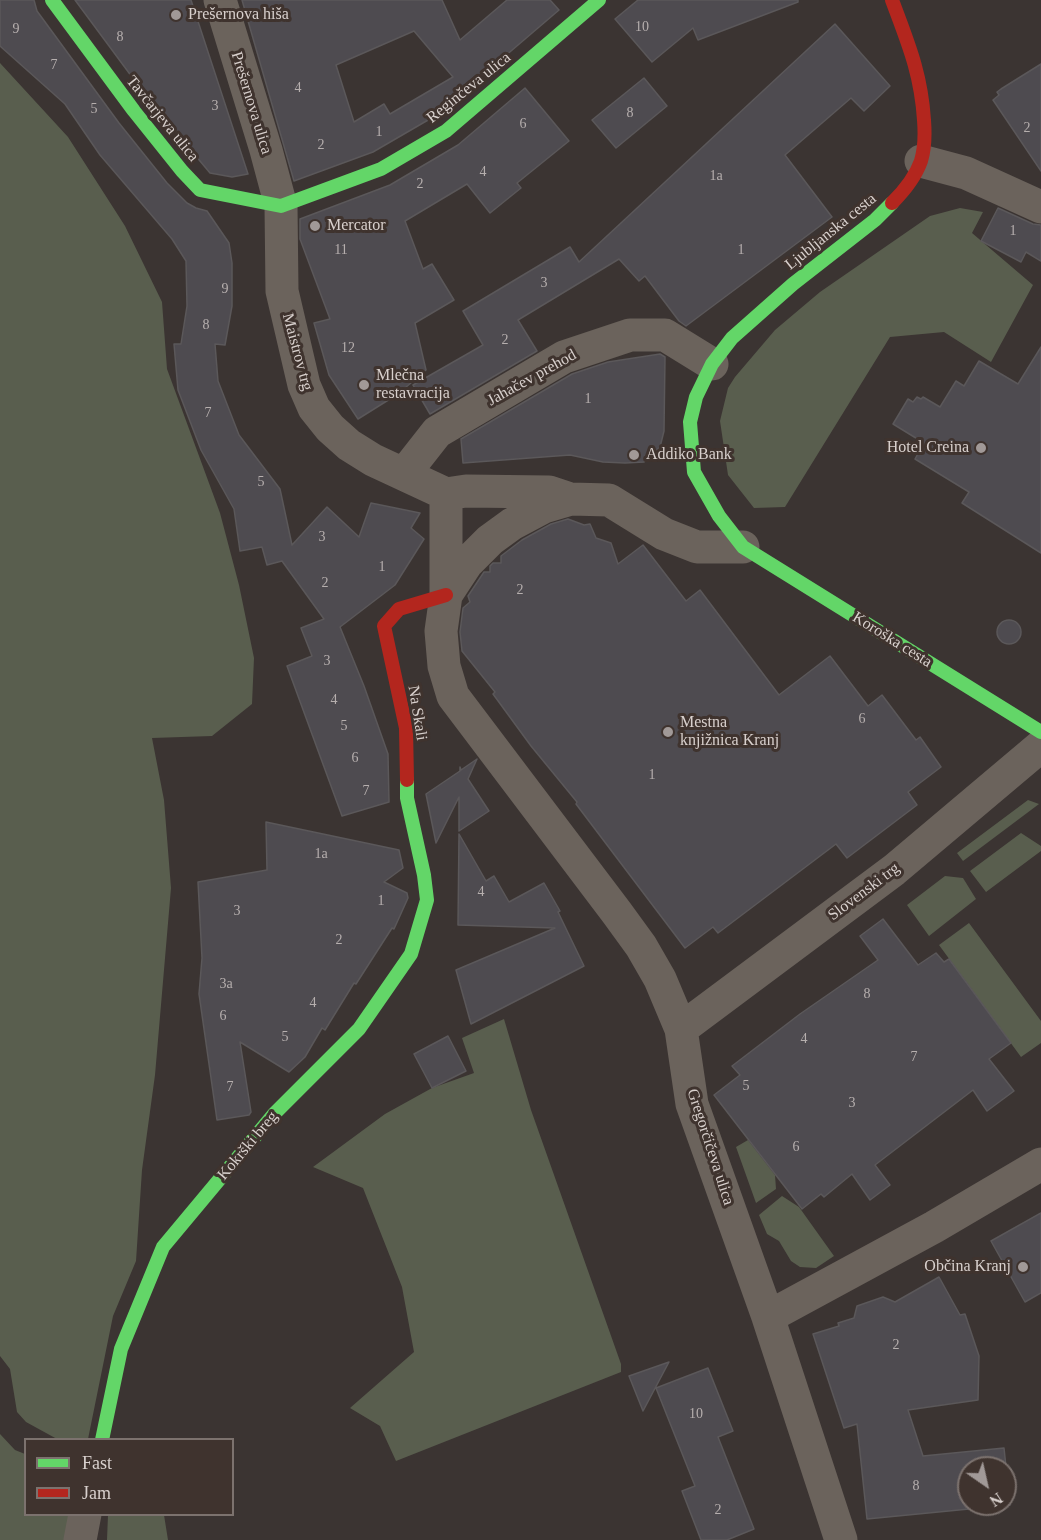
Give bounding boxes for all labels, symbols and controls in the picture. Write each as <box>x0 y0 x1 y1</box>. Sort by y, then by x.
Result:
place label: Prešernova hiša <box>188 5 289 25</box>
marker: Prešernova hiša <box>169 8 183 22</box>
house number: 10 <box>635 19 649 35</box>
house number: 9 <box>12 21 20 37</box>
house number: 8 <box>116 29 124 45</box>
street label: Reginčeva ulica <box>423 48 515 128</box>
street label: Prešernova ulica <box>226 49 276 157</box>
house number: 7 <box>50 57 58 73</box>
street label: Tavčarjeva ulica <box>121 72 203 166</box>
house number: 4 <box>294 80 302 96</box>
house number: 3 <box>212 98 219 114</box>
house number: 5 <box>90 101 98 117</box>
house number: 8 <box>626 105 634 121</box>
house number: 6 <box>520 116 526 132</box>
house number: 2 <box>1023 120 1030 136</box>
house number: 1 <box>376 124 382 140</box>
house number: 2 <box>318 137 324 153</box>
house number: 4 <box>480 164 486 180</box>
house number: 1a <box>709 168 723 184</box>
house number: 2 <box>416 176 424 192</box>
street label: Ljubljanska cesta <box>782 189 880 275</box>
place label: Mercator <box>327 216 386 236</box>
marker: Mercator <box>308 219 322 233</box>
house number: 1 <box>1010 223 1017 239</box>
house number: 11 <box>334 242 348 258</box>
house number: 1 <box>738 242 744 258</box>
house number: 3 <box>540 275 548 291</box>
house number: 9 <box>222 281 228 297</box>
street label: Maistrov trg <box>277 311 317 393</box>
house number: 8 <box>202 317 210 333</box>
house number: 2 <box>502 332 508 348</box>
house number: 12 <box>341 340 355 356</box>
street label: Jahačev prehod <box>484 346 580 410</box>
place label: Mlečna restavracija <box>376 366 450 404</box>
marker: Mlečna restavracija <box>357 378 371 392</box>
house number: 1 <box>584 391 592 407</box>
house number: 7 <box>204 405 212 421</box>
place label: Hotel Creina <box>887 438 969 458</box>
marker: Hotel Creina <box>974 441 988 455</box>
place label: Addiko Bank <box>646 445 732 465</box>
marker: Addiko Bank <box>627 448 641 462</box>
house number: 5 <box>258 474 264 490</box>
house number: 3 <box>318 529 326 545</box>
house number: 1 <box>378 559 386 575</box>
house number: 2 <box>322 575 328 591</box>
house number: 2 <box>516 582 524 598</box>
street label: Koroška cesta <box>849 608 935 672</box>
house number: 3 <box>324 653 330 669</box>
street label: Na Skali <box>403 684 431 742</box>
house number: 4 <box>330 692 338 708</box>
house number: 6 <box>858 711 866 727</box>
place label: Mestna knjižnica Kranj <box>680 713 779 751</box>
house number: 5 <box>340 718 348 734</box>
marker: Mestna knjižnica Kranj <box>661 725 675 739</box>
house number: 6 <box>352 750 358 766</box>
house number: 1 <box>648 767 656 783</box>
house number: 7 <box>362 783 370 799</box>
house number: 1a <box>314 846 328 862</box>
street label: Slovenski trg <box>824 859 904 925</box>
house number: 4 <box>478 884 484 900</box>
house number: 1 <box>378 893 384 909</box>
house number: 3 <box>234 903 240 919</box>
house number: 2 <box>336 932 342 948</box>
house number: 3a <box>219 976 233 992</box>
house number: 8 <box>864 986 870 1002</box>
house number: 4 <box>310 995 316 1011</box>
house number: 6 <box>219 1008 226 1024</box>
house number: 5 <box>282 1029 288 1045</box>
house number: 4 <box>800 1031 808 1047</box>
house number: 7 <box>910 1049 918 1065</box>
house number: 5 <box>742 1078 750 1094</box>
house number: 7 <box>226 1079 234 1095</box>
street label: Gregorčičeva ulica <box>682 1086 738 1208</box>
house number: 3 <box>848 1095 856 1111</box>
street label: Kokrški breg <box>214 1108 282 1184</box>
house number: 6 <box>792 1139 800 1155</box>
place label: Občina Kranj <box>924 1257 1011 1277</box>
marker: Občina Kranj <box>1016 1260 1030 1274</box>
house number: 2 <box>892 1337 900 1353</box>
house number: 10 <box>689 1406 703 1422</box>
legend <box>24 1438 234 1516</box>
text: Fast <box>82 1453 112 1473</box>
north arrow <box>957 1456 1017 1516</box>
house number: 8 <box>912 1478 920 1494</box>
text: Jam <box>82 1483 111 1503</box>
text: N <box>987 1489 1006 1510</box>
house number: 2 <box>714 1502 722 1518</box>

